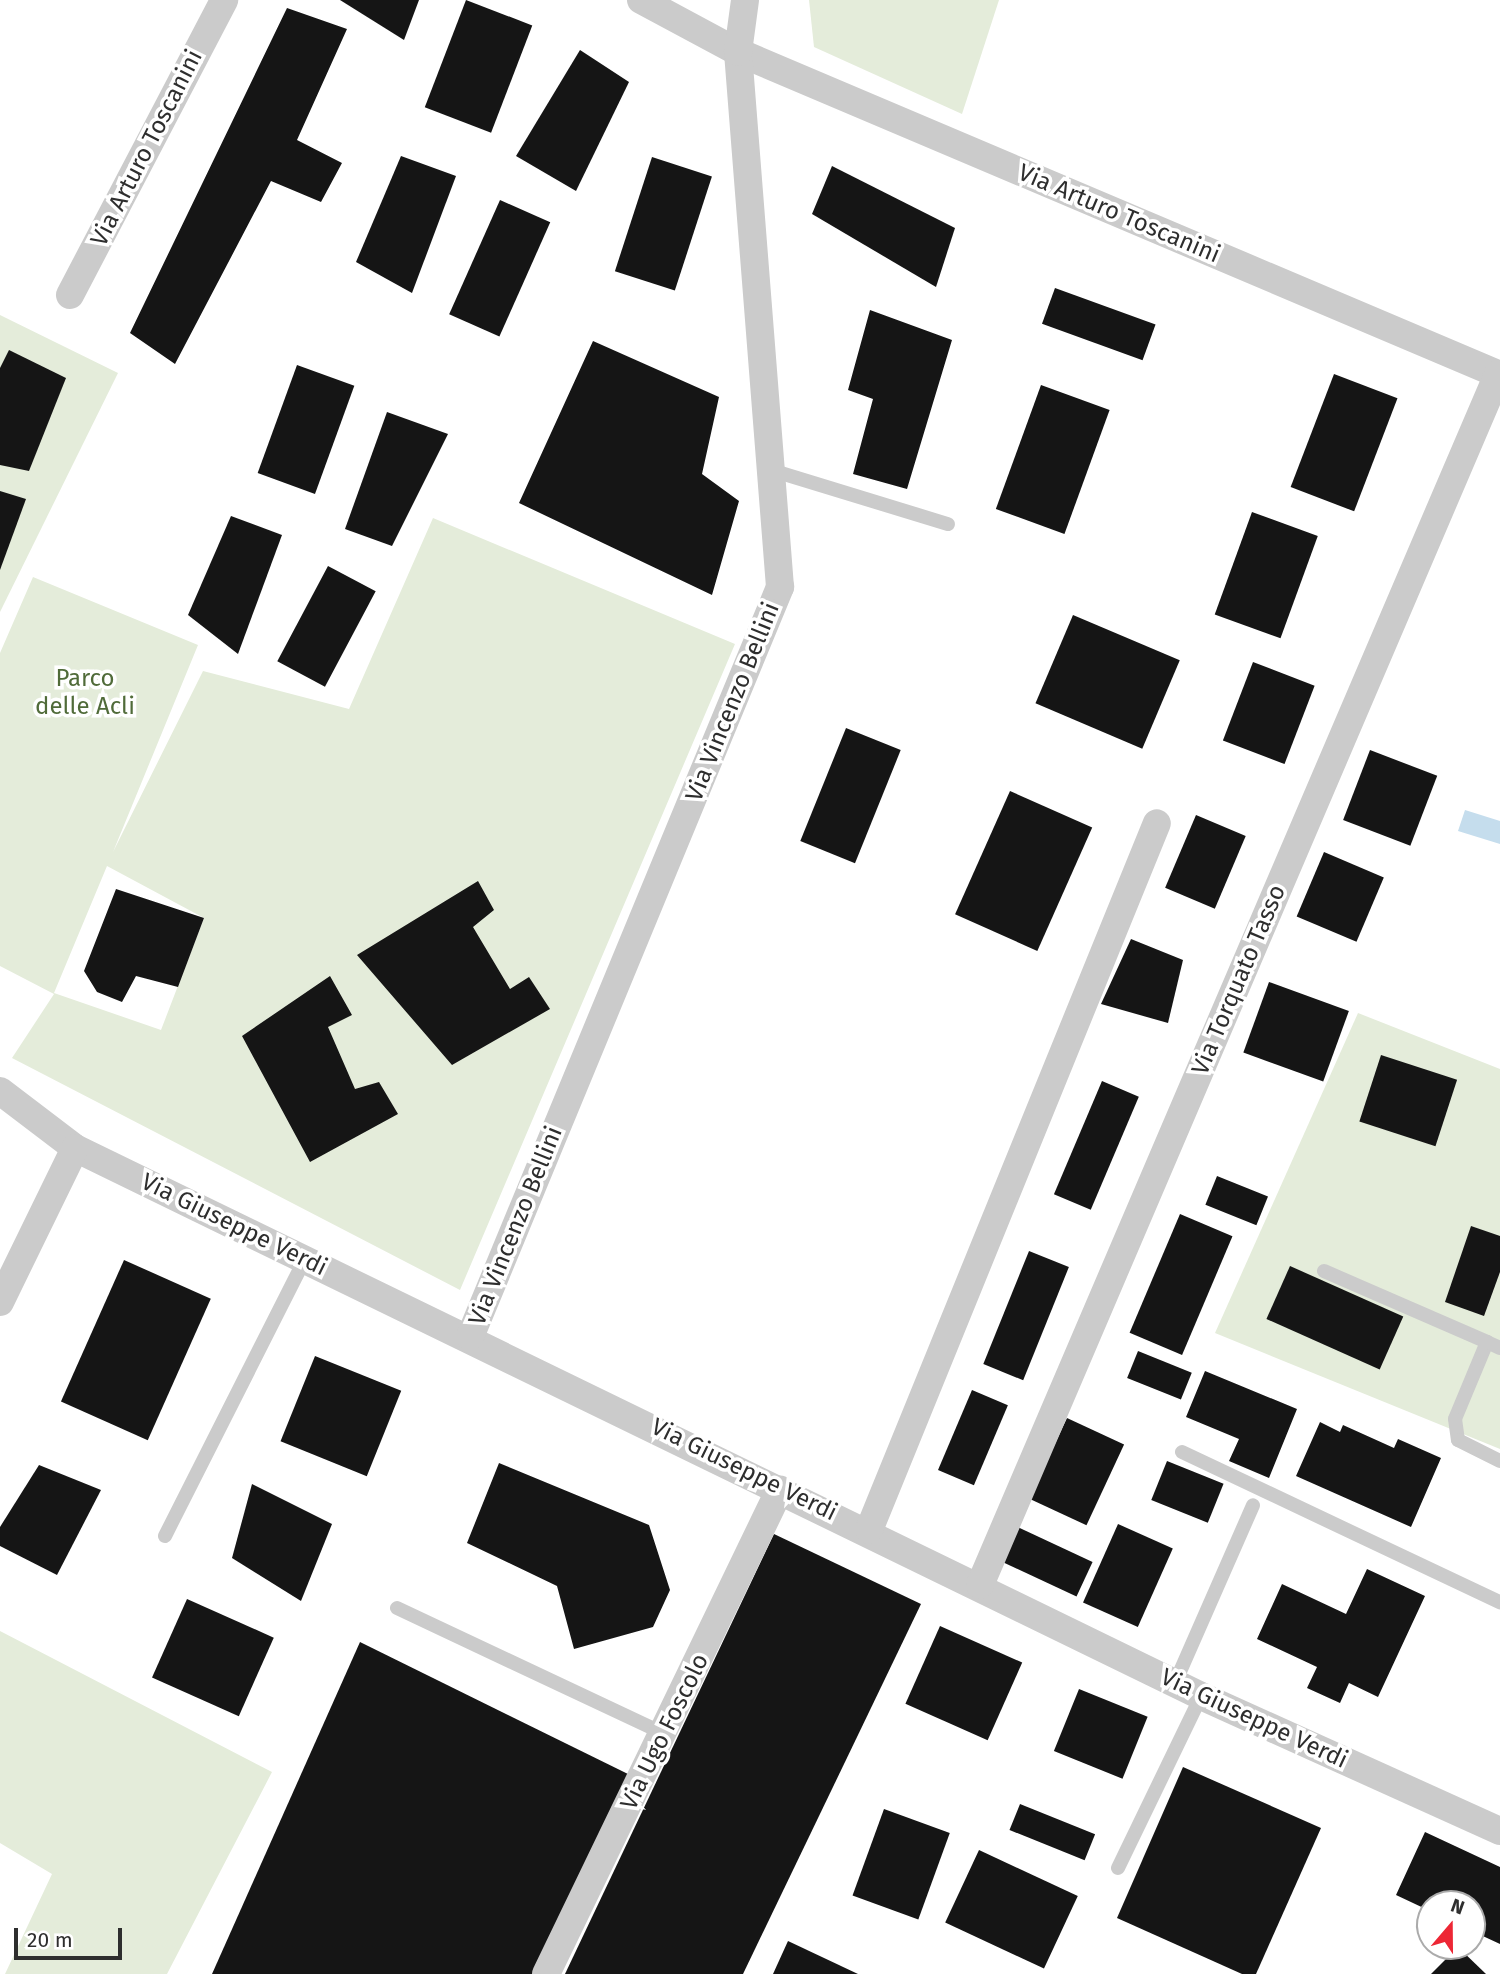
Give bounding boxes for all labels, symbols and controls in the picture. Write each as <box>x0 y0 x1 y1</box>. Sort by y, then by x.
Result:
street label: Via Arturo Toscanini <box>85 45 209 251</box>
street label: Via Arturo Toscanini <box>1014 158 1224 270</box>
street label: Via Vincenzo Bellini <box>680 598 786 806</box>
park label: Parco delle Acli <box>35 665 135 721</box>
street label: Via Torquato Tasso <box>1186 881 1292 1079</box>
street label: Via Vincenzo Bellini <box>463 1122 569 1330</box>
street label: Via Giuseppe Verdi <box>136 1168 332 1282</box>
street label: Via Giuseppe Verdi <box>646 1413 842 1527</box>
street label: Via Ugo Foscolo <box>615 1649 715 1815</box>
street label: Via Giuseppe Verdi <box>1156 1663 1352 1775</box>
north arrow <box>1416 1890 1486 1960</box>
text: N <box>1448 1894 1468 1920</box>
scale bar <box>18 1914 126 1958</box>
text: 20 m <box>27 1927 73 1953</box>

